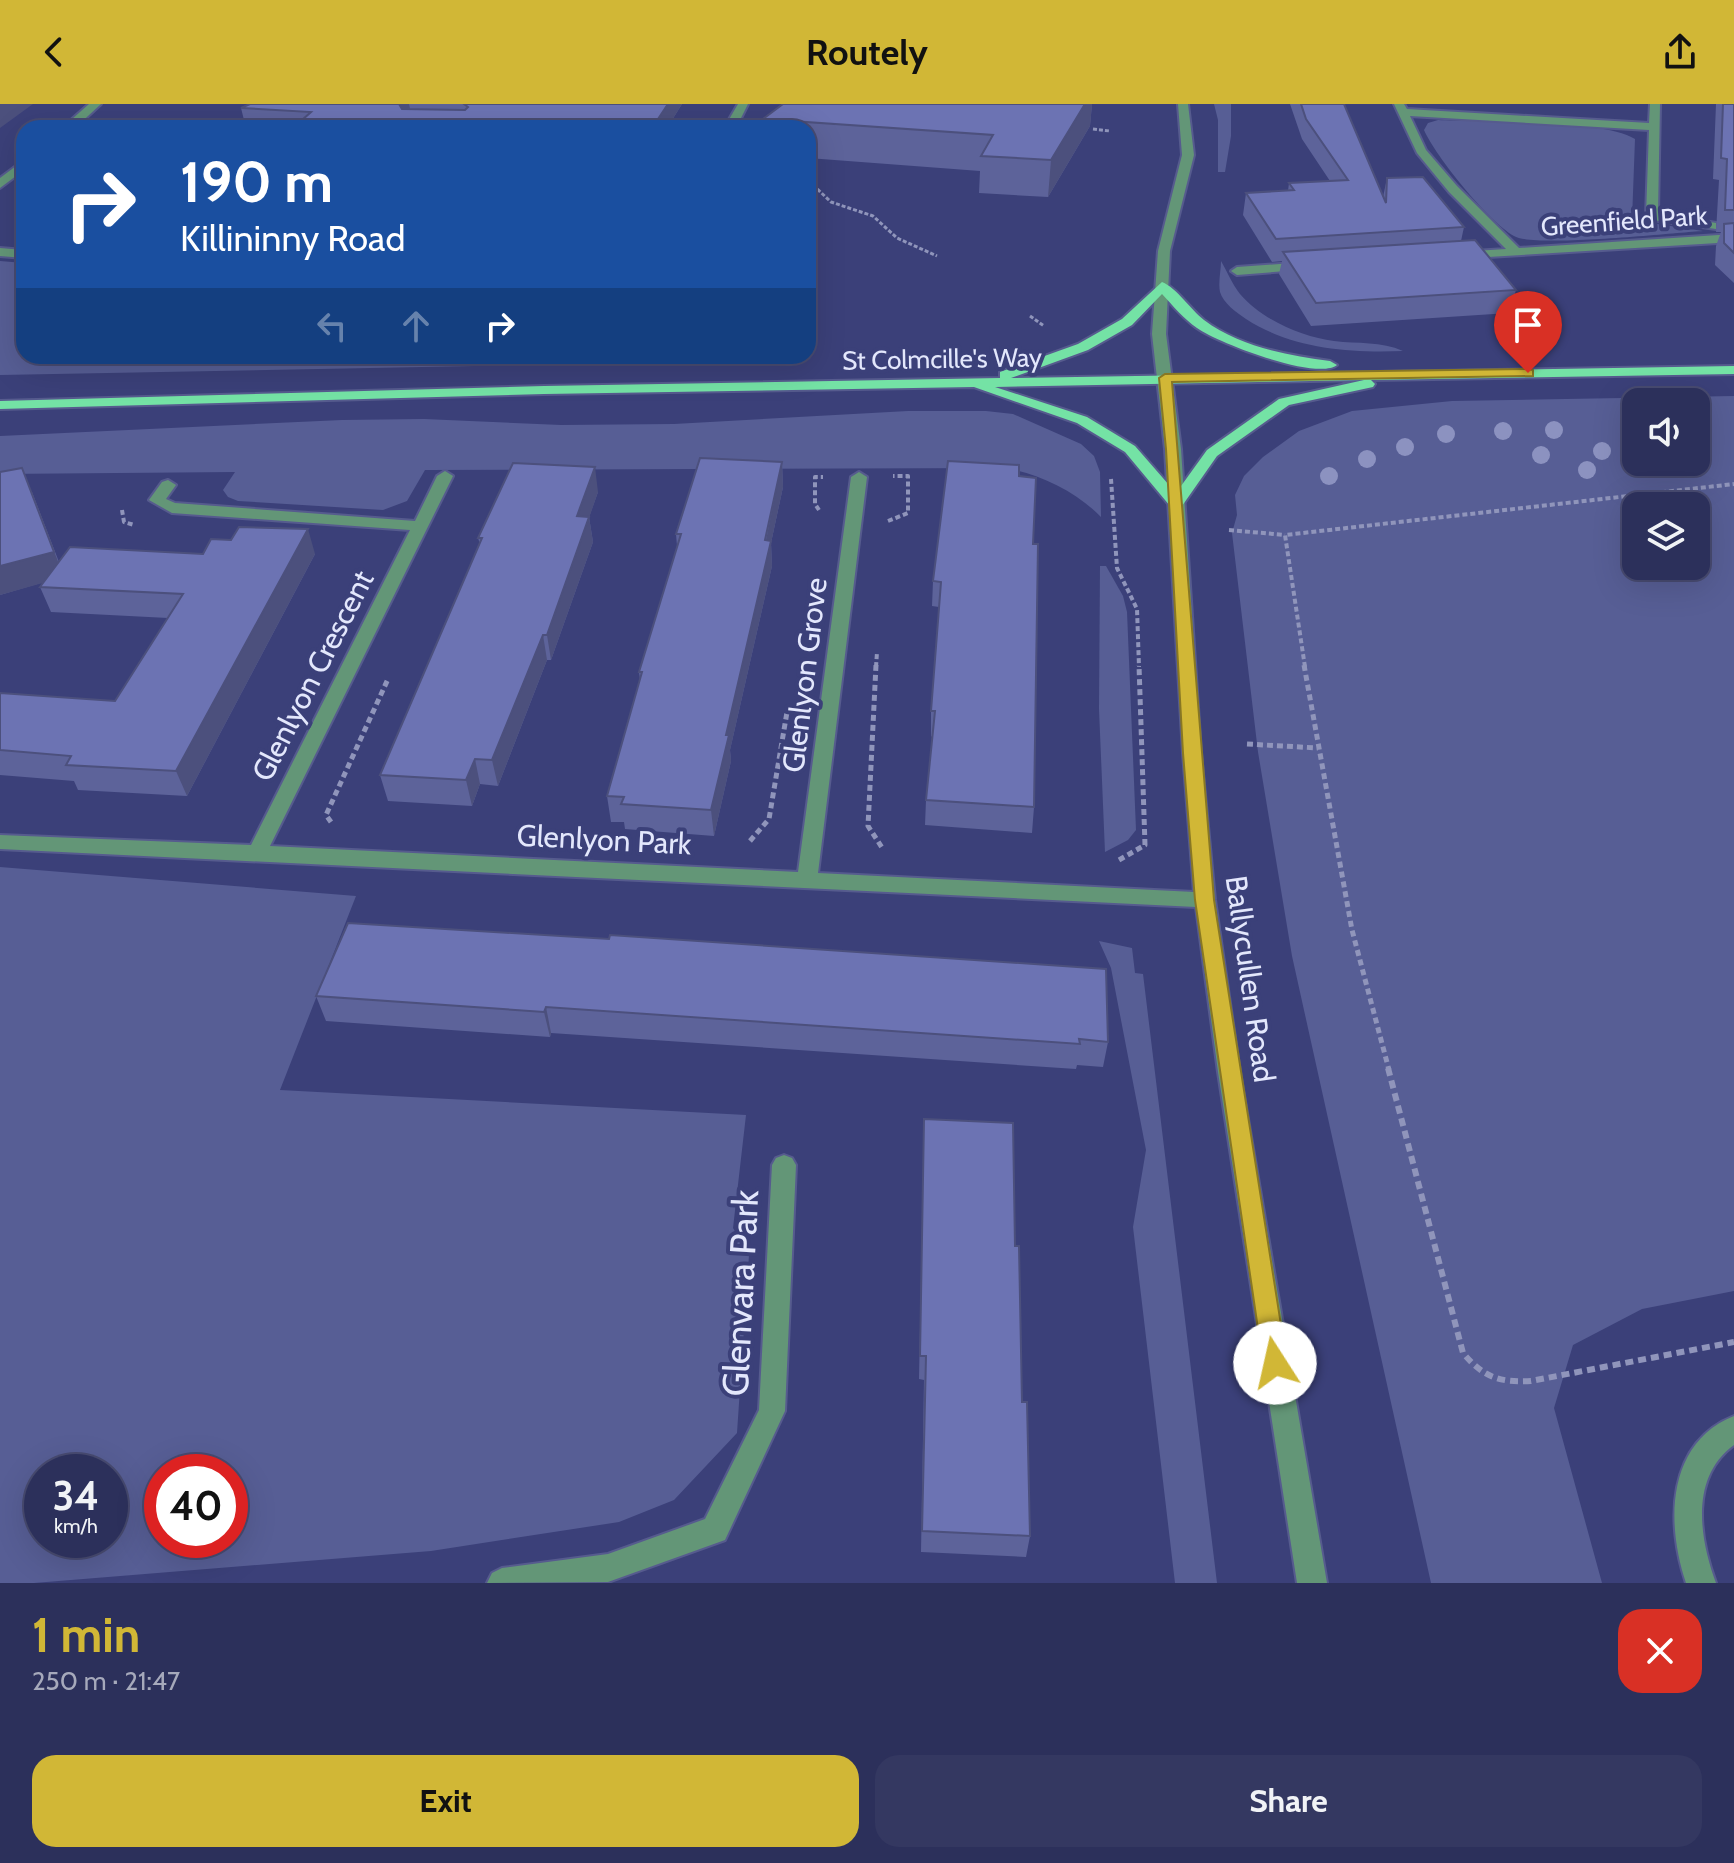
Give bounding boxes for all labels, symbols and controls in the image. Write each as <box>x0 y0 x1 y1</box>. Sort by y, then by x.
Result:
icon: back <box>32 30 76 74</box>
text: Routely <box>806 30 928 74</box>
icon: share <box>1658 30 1702 74</box>
text: 190 m <box>180 148 333 216</box>
icon: right <box>48 152 152 256</box>
street label: Greenfield Park <box>1540 199 1709 243</box>
text: Killininny Road <box>180 216 405 260</box>
pin <box>1494 291 1562 373</box>
icon: arrive <box>1506 303 1550 347</box>
icon: left <box>310 304 354 348</box>
icon: ahead <box>394 304 438 348</box>
icon: right <box>478 304 522 348</box>
street label: St Colmcille's Way <box>842 341 1042 377</box>
map controls <box>1622 388 1710 580</box>
button: sound <box>1622 388 1710 476</box>
button: layers <box>1622 492 1710 580</box>
street label: Glenlyon Crescent <box>244 564 382 787</box>
street label: Glenlyon Grove <box>774 575 835 774</box>
street label: Glenlyon Park <box>516 816 693 863</box>
street label: Ballycullen Road <box>1218 873 1283 1085</box>
street label: Glenvara Park <box>713 1188 767 1397</box>
position arrow <box>1233 1321 1317 1405</box>
speed limit sign: 40 <box>144 1454 248 1558</box>
text: 34 <box>53 1471 99 1520</box>
text: km/h <box>54 1514 98 1538</box>
text: 1 min <box>32 1606 140 1664</box>
button: close <box>1618 1609 1702 1693</box>
text: 250 m · 21:47 <box>32 1665 180 1697</box>
button: Exit <box>32 1755 859 1847</box>
button: Share <box>875 1755 1702 1847</box>

